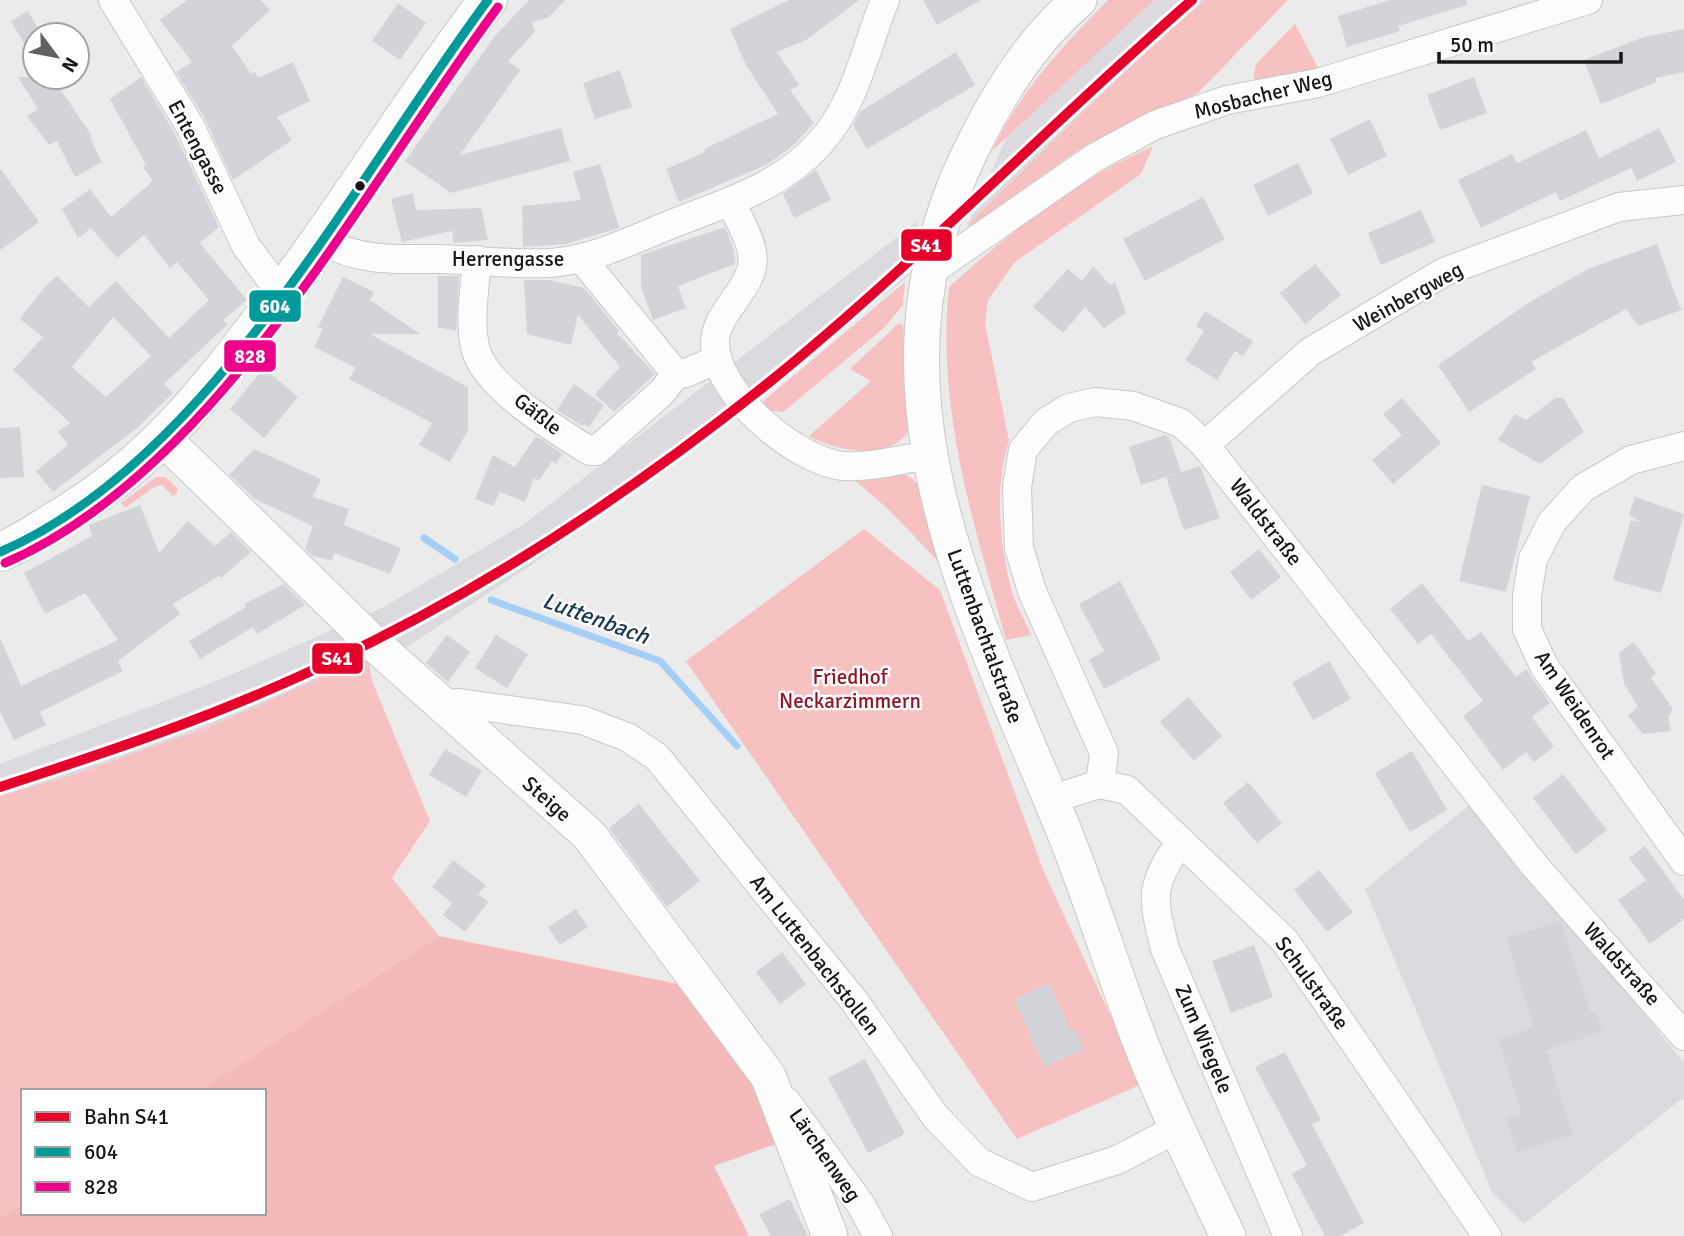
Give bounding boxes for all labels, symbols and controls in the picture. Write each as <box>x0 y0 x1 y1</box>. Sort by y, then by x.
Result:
north arrow <box>21 21 91 91</box>
scale bar <box>1439 21 1621 65</box>
text: 50 m <box>1450 32 1494 58</box>
text: N <box>56 53 83 76</box>
street label: Mosbacher Weg <box>1191 65 1335 125</box>
street label: Entengasse <box>162 95 234 199</box>
unlabelled marker <box>353 179 367 193</box>
line badge: S41 <box>900 228 953 262</box>
text: S41 <box>910 234 942 258</box>
street label: Herrengasse <box>452 246 564 272</box>
street label: Weinbergweg <box>1349 256 1467 338</box>
line badge: 604 <box>248 289 302 323</box>
text: 604 <box>260 295 290 319</box>
line badge: 828 <box>223 339 277 373</box>
text: 828 <box>235 345 265 369</box>
street label: Gäßle <box>509 387 567 441</box>
street label: Waldstraße <box>1224 473 1308 571</box>
street label: Luttenbachtalstraße <box>941 545 1029 727</box>
water label: Luttenbach <box>539 586 654 652</box>
line badge: S41 <box>311 642 364 675</box>
street label: Am Weidenrot <box>1529 646 1621 764</box>
text: S41 <box>321 647 353 671</box>
park label: Friedhof Neckarzimmern <box>779 664 921 714</box>
street label: Steige <box>517 771 577 827</box>
street label: Am Luttenbachstollen <box>744 869 886 1041</box>
street label: Waldstraße <box>1578 917 1666 1011</box>
street label: Schulstraße <box>1269 931 1355 1035</box>
street label: Zum Wiegele <box>1169 980 1239 1098</box>
legend <box>21 1089 266 1215</box>
street label: Lärchenweg <box>783 1103 867 1207</box>
text: Bahn S41 <box>84 1104 169 1130</box>
text: 604 <box>84 1139 118 1165</box>
text: 828 <box>84 1174 118 1200</box>

